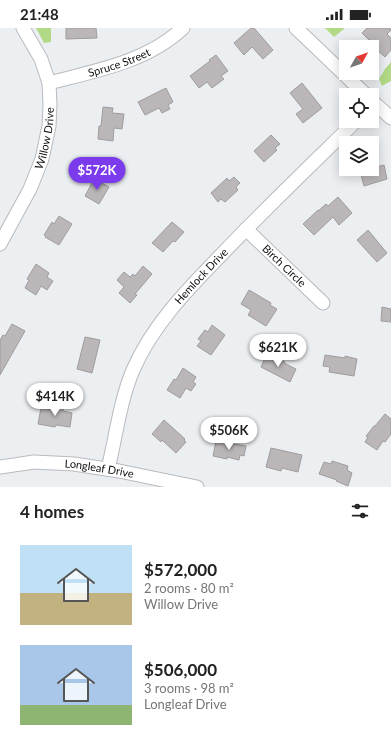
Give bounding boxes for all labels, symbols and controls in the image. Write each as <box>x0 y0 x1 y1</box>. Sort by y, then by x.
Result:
text: 21:48 <box>20 5 59 23</box>
north arrow <box>339 40 379 80</box>
map controls <box>339 40 379 176</box>
street label: Spruce Street <box>86 45 152 79</box>
button: locate <box>339 88 379 128</box>
street label: Willow Drive <box>32 107 56 171</box>
button: layers <box>339 136 379 176</box>
pin: $572K <box>69 157 125 191</box>
text: $572K <box>77 162 117 178</box>
street label: Birch Circle <box>260 242 309 289</box>
street label: Hemlock Drive <box>172 245 230 306</box>
pin: $621K <box>250 334 306 368</box>
text: $621K <box>258 339 298 355</box>
pin: $414K <box>27 383 83 417</box>
text: $414K <box>35 388 75 404</box>
pin: $506K <box>201 417 257 451</box>
text: $506K <box>209 422 249 438</box>
street label: Longleaf Drive <box>64 457 135 480</box>
icon: filters <box>349 500 371 522</box>
text: 4 homes <box>20 501 84 522</box>
text: $572,000 <box>144 559 217 580</box>
icon: home <box>52 561 100 609</box>
text: 2 rooms · 80 m² <box>144 580 234 596</box>
text: Willow Drive <box>144 596 218 612</box>
text: $506,000 <box>144 659 217 680</box>
icon: home <box>52 661 100 709</box>
text: 3 rooms · 98 m² <box>144 680 234 696</box>
text: Longleaf Drive <box>144 696 227 712</box>

